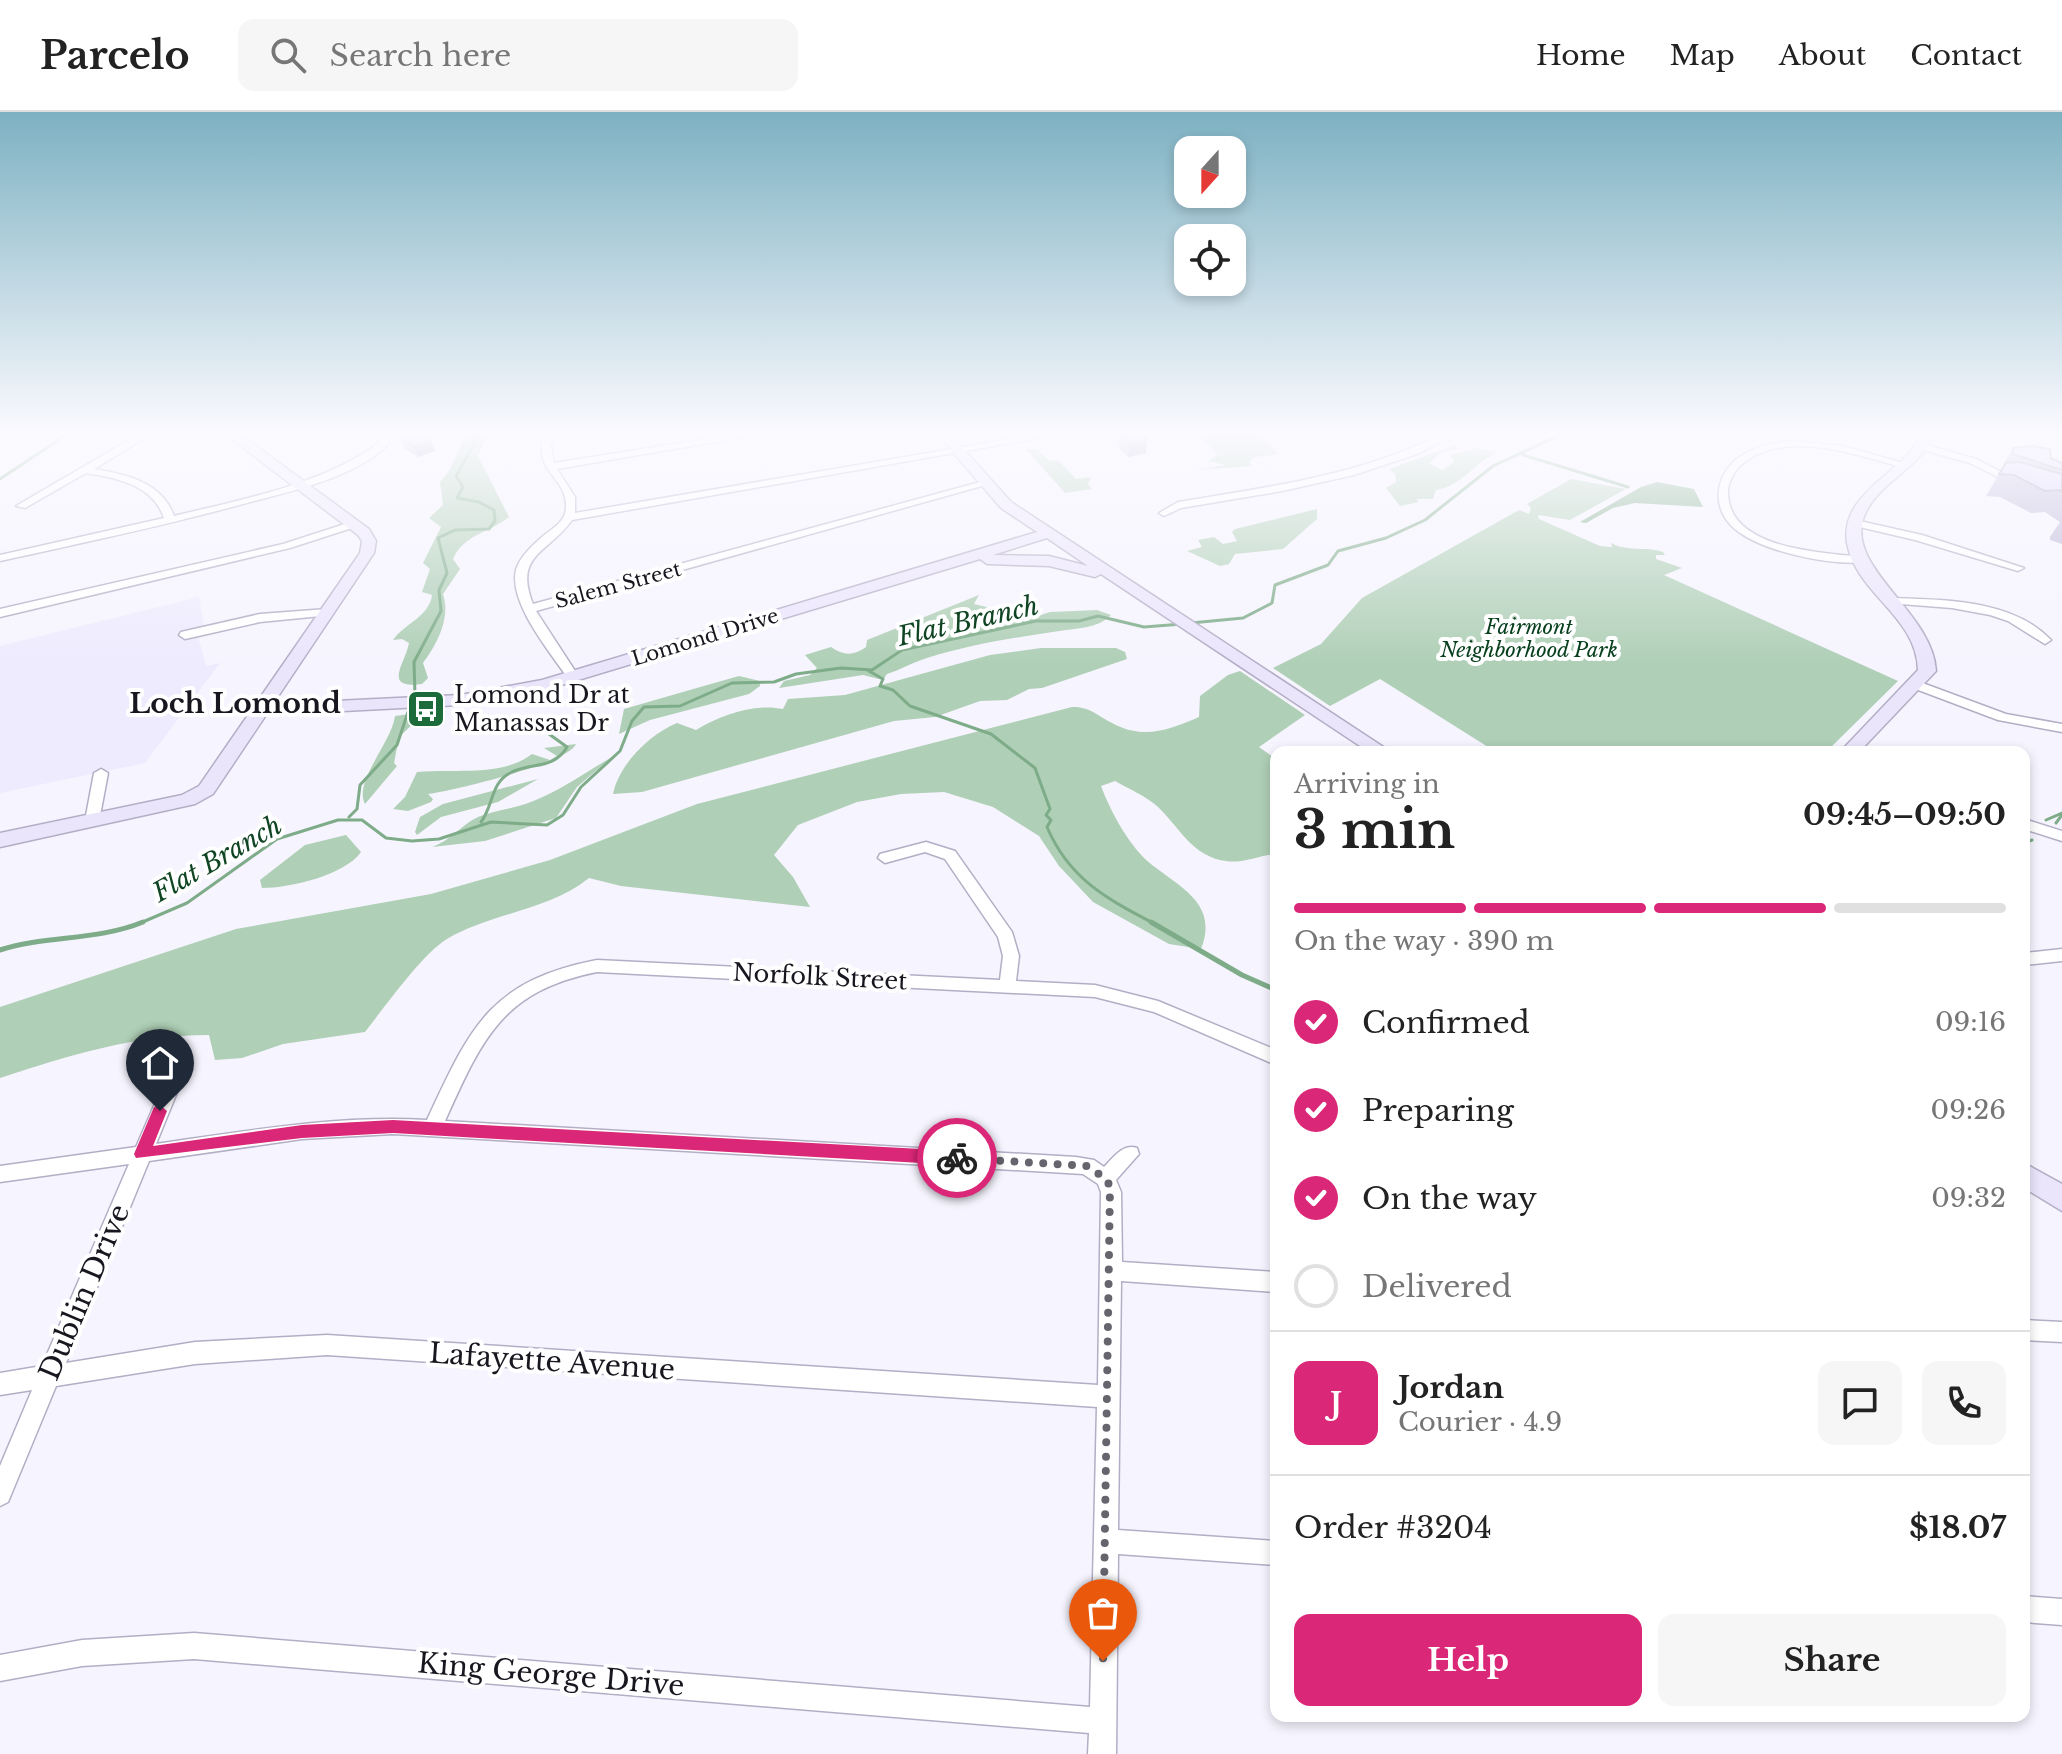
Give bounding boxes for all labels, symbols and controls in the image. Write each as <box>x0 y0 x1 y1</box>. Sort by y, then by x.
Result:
search box <box>238 19 798 91</box>
text: Parcelo <box>40 32 190 79</box>
icon: search <box>266 33 310 77</box>
text: Search here <box>330 37 511 74</box>
text: Home <box>1536 38 1626 73</box>
text: Map <box>1670 38 1735 73</box>
text: About <box>1779 38 1866 73</box>
text: Contact <box>1910 38 2022 73</box>
north arrow <box>1174 136 1246 208</box>
map controls <box>1174 136 1246 296</box>
button: locate <box>1174 224 1246 296</box>
street label: Salem Street <box>552 557 684 613</box>
water label: Flat Branch <box>893 589 1042 653</box>
street label: Lomond Drive <box>629 603 781 671</box>
park label: Fairmont Neighborhood Park <box>1439 615 1618 662</box>
place label: Lomond Dr at Manassas Dr <box>454 680 630 737</box>
district label: Loch Lomond <box>129 686 341 721</box>
bus stop icon: Lomond Dr at Manassas Dr <box>405 688 447 730</box>
text: Arriving in <box>1294 768 1440 800</box>
text: 09:45–09:50 <box>1803 796 2006 833</box>
text: 3 min <box>1294 798 1455 862</box>
water label: Flat Branch <box>146 809 287 909</box>
text: On the way · 390 m <box>1294 925 1554 957</box>
street label: Norfolk Street <box>732 957 908 996</box>
icon: check <box>1294 1000 1338 1044</box>
text: Confirmed <box>1362 1004 1530 1041</box>
text: 09:16 <box>1935 1006 2006 1038</box>
pin <box>126 1029 194 1111</box>
icon: home <box>138 1041 182 1085</box>
icon: check <box>1294 1088 1338 1132</box>
text: Preparing <box>1362 1092 1514 1129</box>
text: 09:26 <box>1931 1094 2006 1126</box>
courier <box>917 1118 997 1198</box>
icon: bike <box>935 1136 979 1180</box>
icon: check <box>1294 1176 1338 1220</box>
text: On the way <box>1362 1180 1537 1217</box>
text: 09:32 <box>1931 1182 2006 1214</box>
street label: Dublin Drive <box>32 1199 137 1385</box>
text: Delivered <box>1362 1268 1512 1305</box>
street label: Lafayette Avenue <box>428 1335 676 1388</box>
button: chat <box>1818 1361 1902 1445</box>
button: phone <box>1922 1361 2006 1445</box>
text: Jordan <box>1398 1369 1504 1406</box>
text: J <box>1330 1385 1342 1422</box>
text: Courier · 4.9 <box>1398 1406 1562 1438</box>
text: Order #3204 <box>1294 1509 1492 1546</box>
text: $18.07 <box>1909 1509 2006 1546</box>
pin <box>1069 1579 1137 1661</box>
icon: bag <box>1081 1591 1125 1635</box>
button: Help <box>1294 1614 1642 1706</box>
button: Share <box>1658 1614 2006 1706</box>
street label: King George Drive <box>416 1645 686 1704</box>

